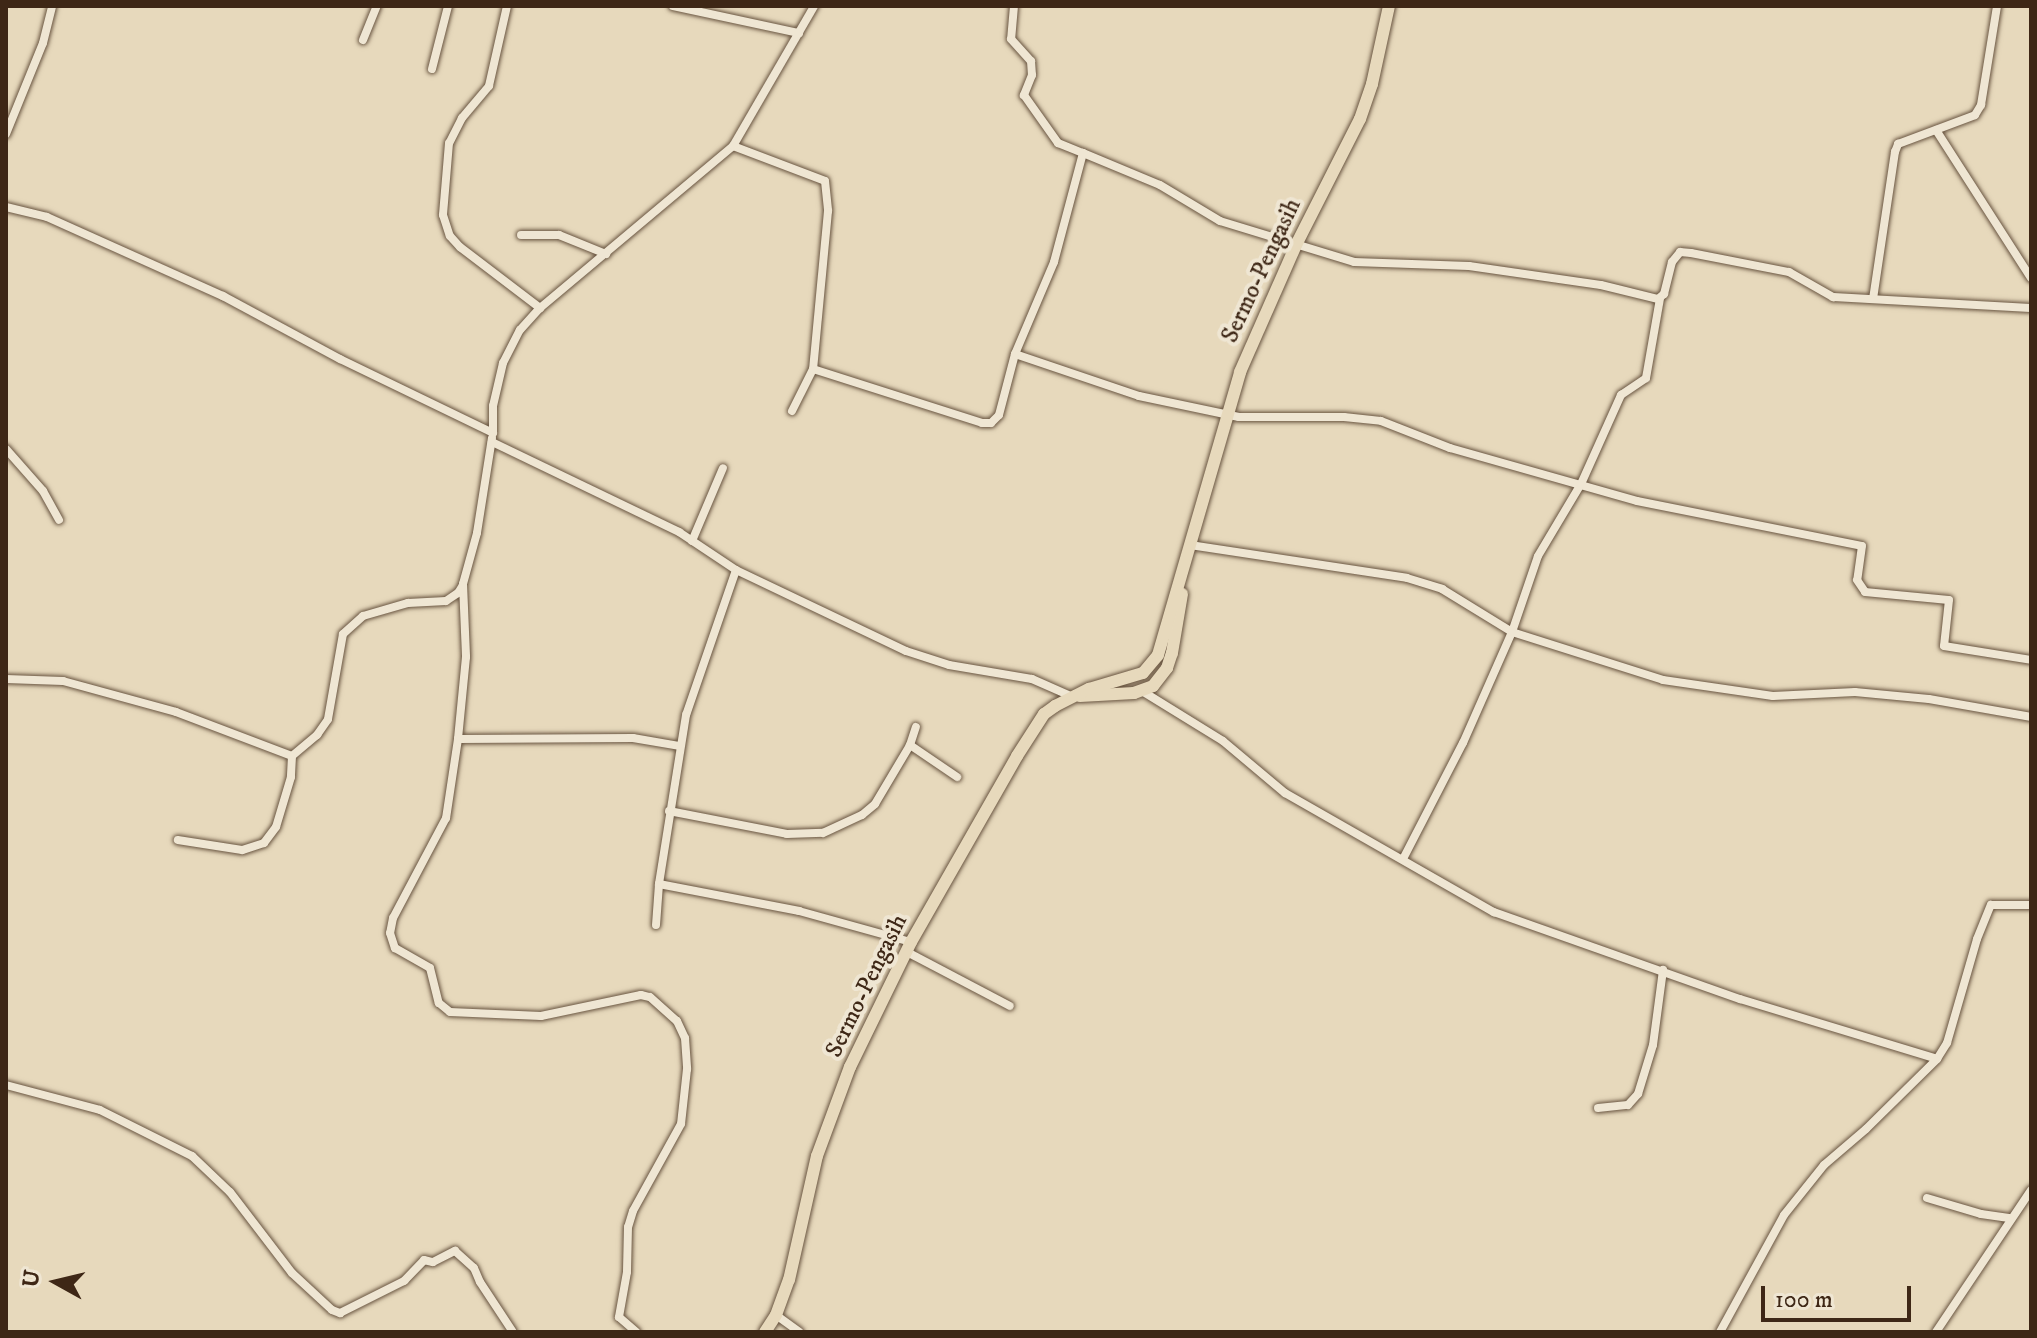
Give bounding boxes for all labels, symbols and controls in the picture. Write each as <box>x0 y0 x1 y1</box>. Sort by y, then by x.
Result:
street label: Sermo-Pengasih <box>1216 194 1308 348</box>
street label: Sermo-Pengasih <box>820 910 914 1062</box>
north arrow <box>16 1242 96 1322</box>
text: U <box>17 1268 46 1289</box>
scale bar <box>1765 1270 1915 1320</box>
text: 100 m <box>1775 1285 1833 1315</box>

